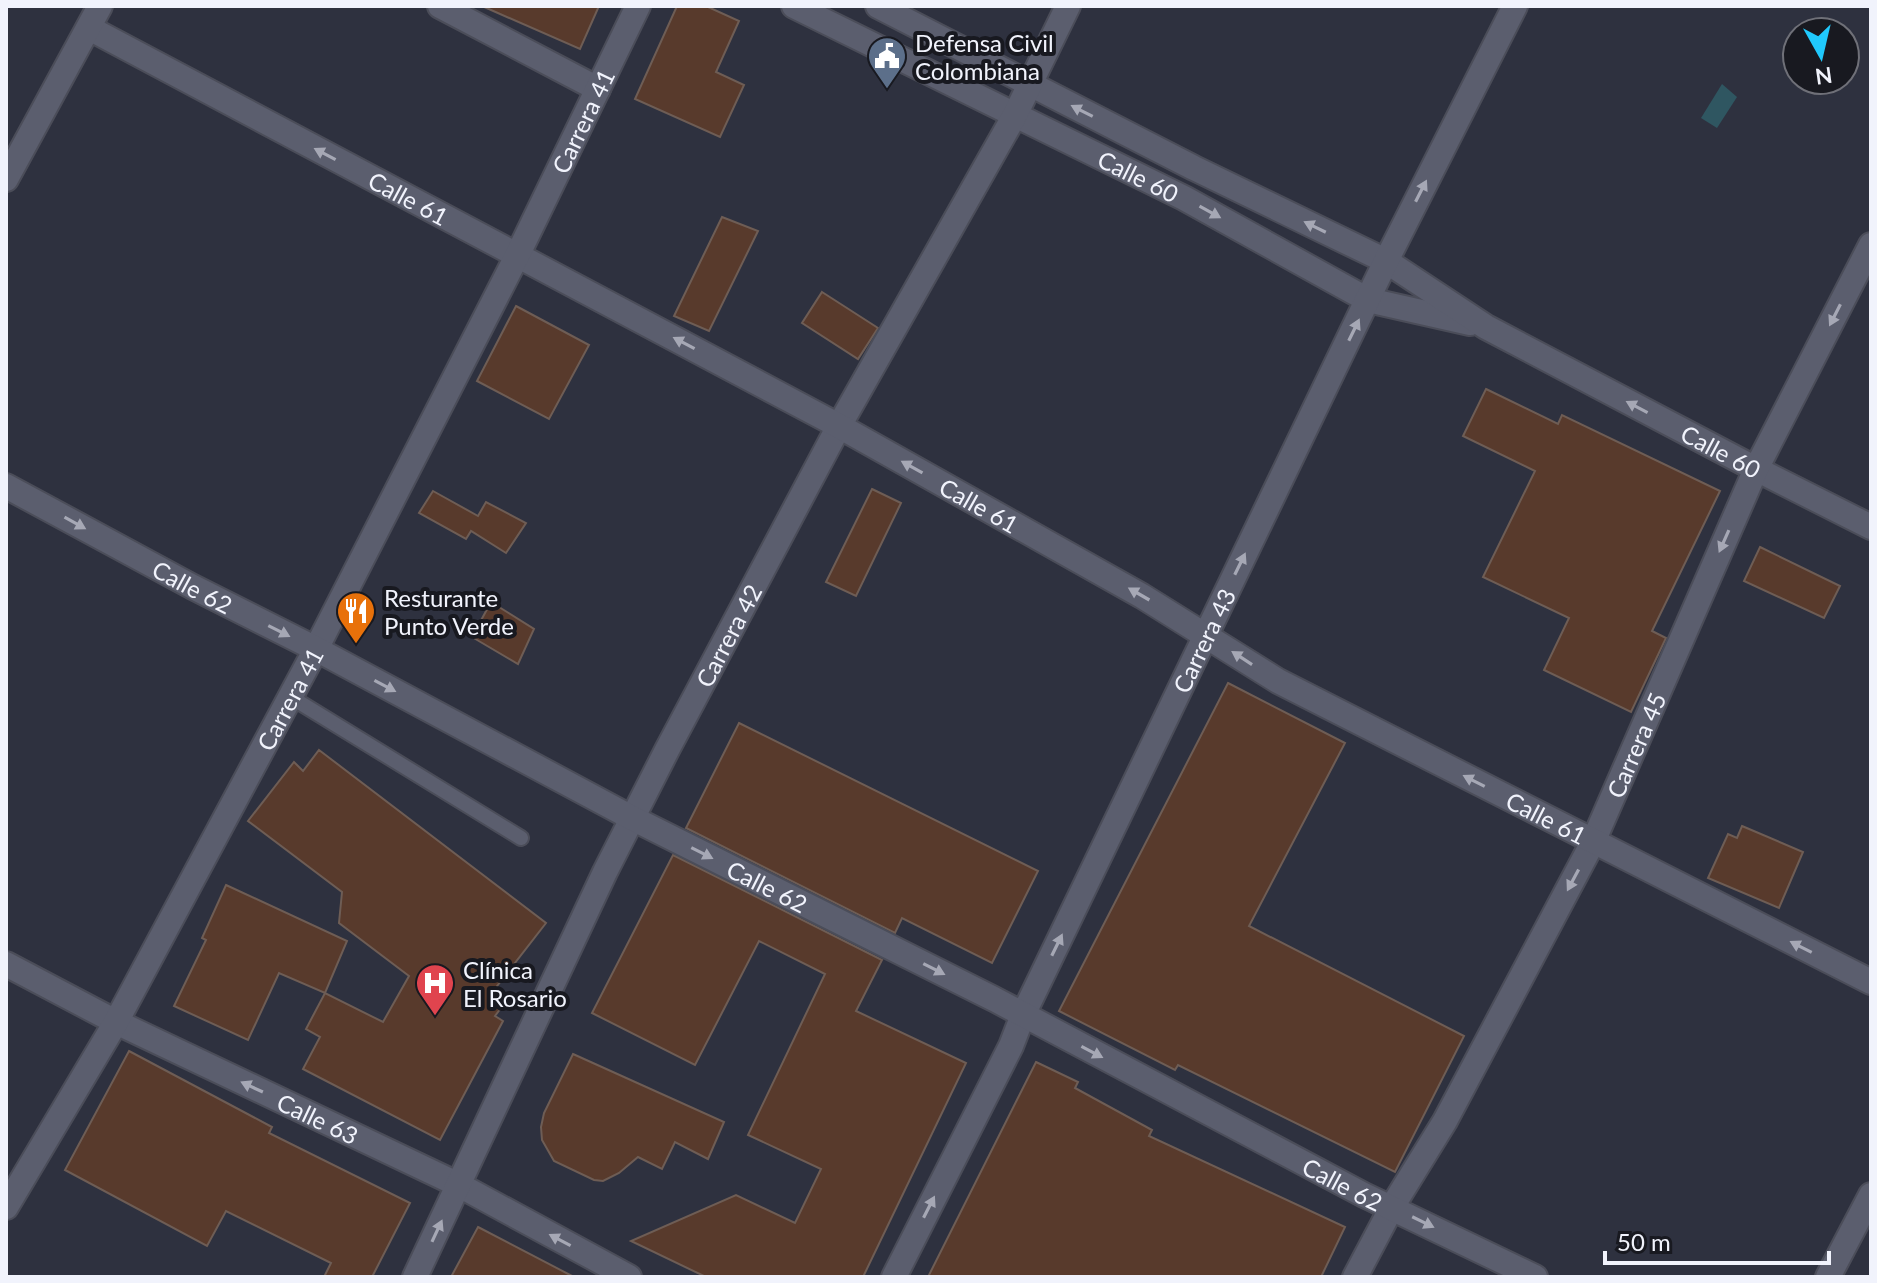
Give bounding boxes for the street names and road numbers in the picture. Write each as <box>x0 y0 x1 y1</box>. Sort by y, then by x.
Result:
street label: Carrera 41 <box>545 64 620 178</box>
street label: Calle 60 <box>1094 144 1184 208</box>
street label: Calle 61 <box>364 165 454 231</box>
street label: Calle 60 <box>1676 418 1766 484</box>
street label: Calle 61 <box>935 471 1024 538</box>
street label: Calle 62 <box>148 554 237 619</box>
street label: Carrera 42 <box>689 579 767 692</box>
street label: Carrera 43 <box>1166 584 1241 697</box>
street label: Carrera 41 <box>250 642 329 755</box>
street label: Carrera 45 <box>1600 688 1671 802</box>
street label: Calle 61 <box>1502 785 1591 850</box>
street label: Calle 62 <box>722 853 812 918</box>
street label: Calle 63 <box>273 1086 363 1150</box>
street label: Calle 62 <box>1298 1151 1387 1216</box>

